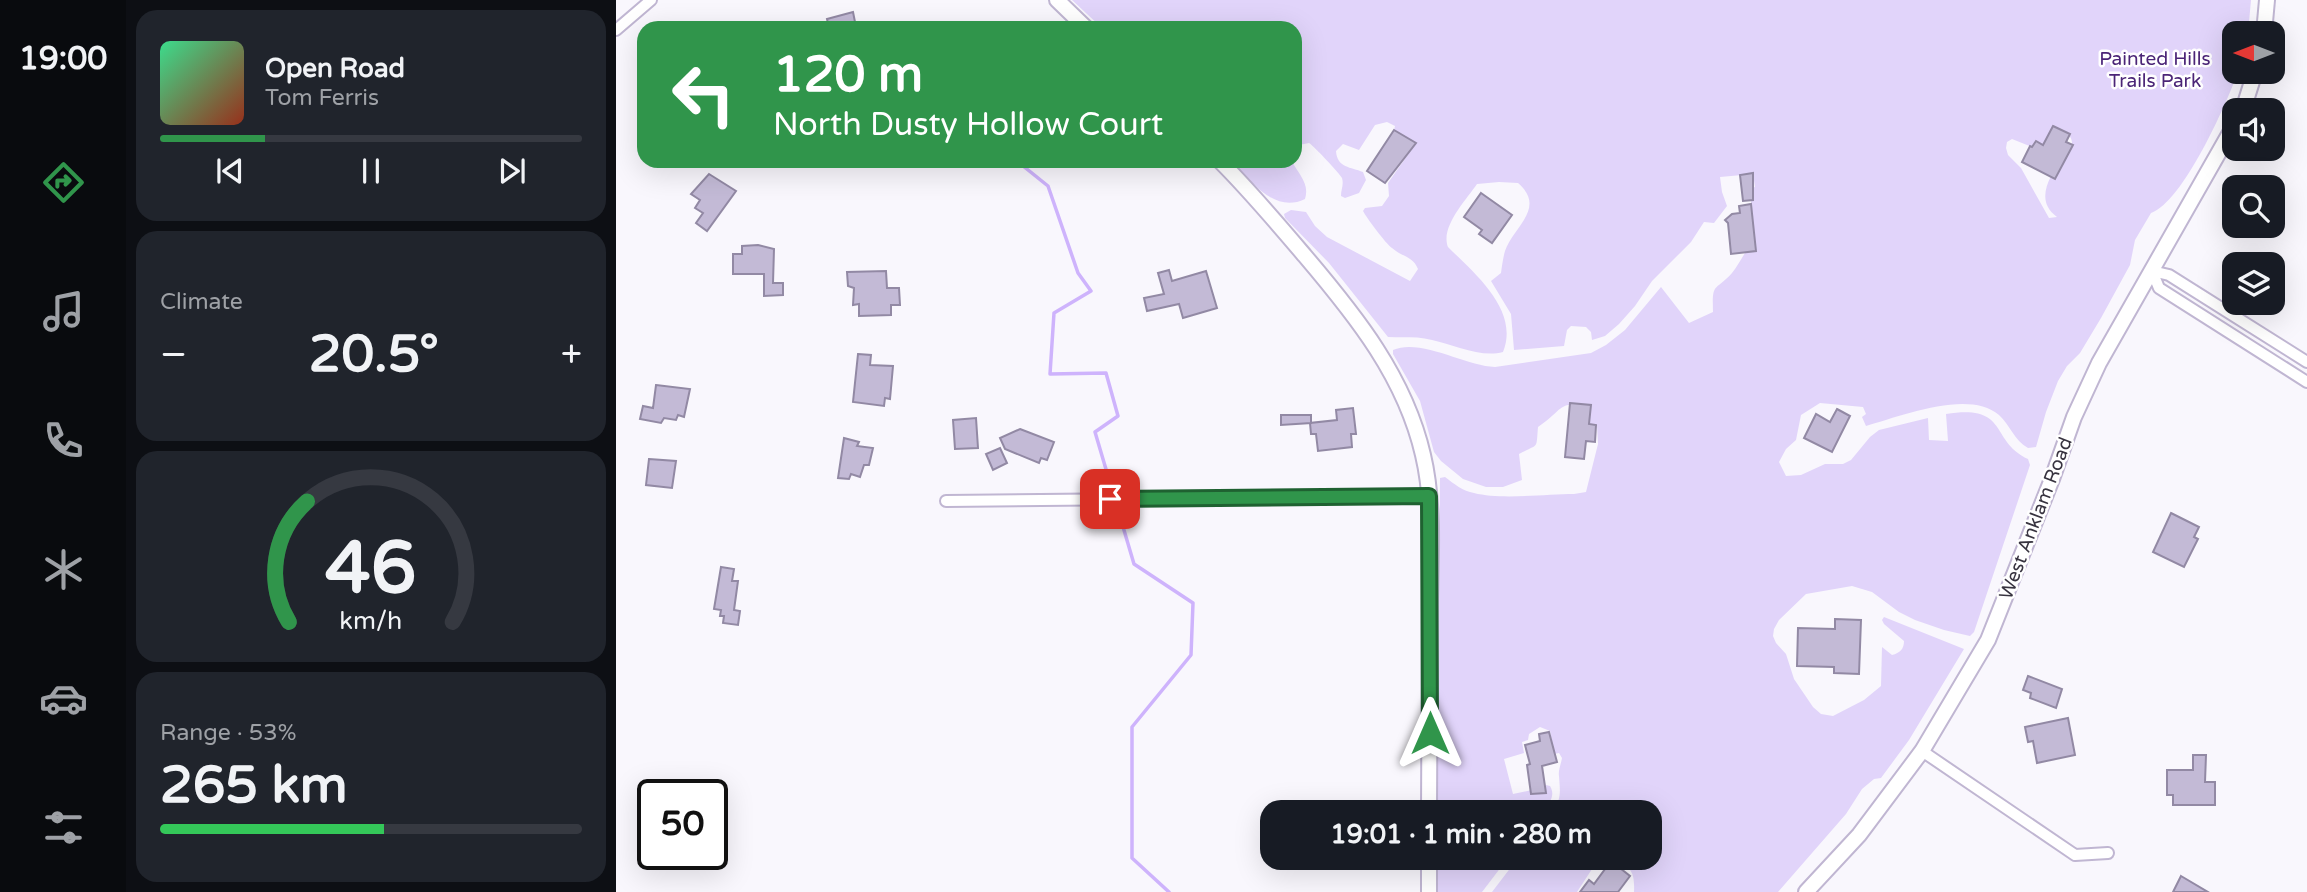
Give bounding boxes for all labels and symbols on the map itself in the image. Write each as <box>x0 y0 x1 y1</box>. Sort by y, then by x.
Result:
north arrow <box>2222 21 2286 84</box>
park label: Painted Hills Trails Park <box>2099 48 2211 92</box>
street label: West Anklam Road <box>1995 434 2077 603</box>
pin <box>1080 469 1140 529</box>
position arrow <box>1393 696 1467 770</box>
speed limit sign: 50 <box>637 779 728 870</box>

